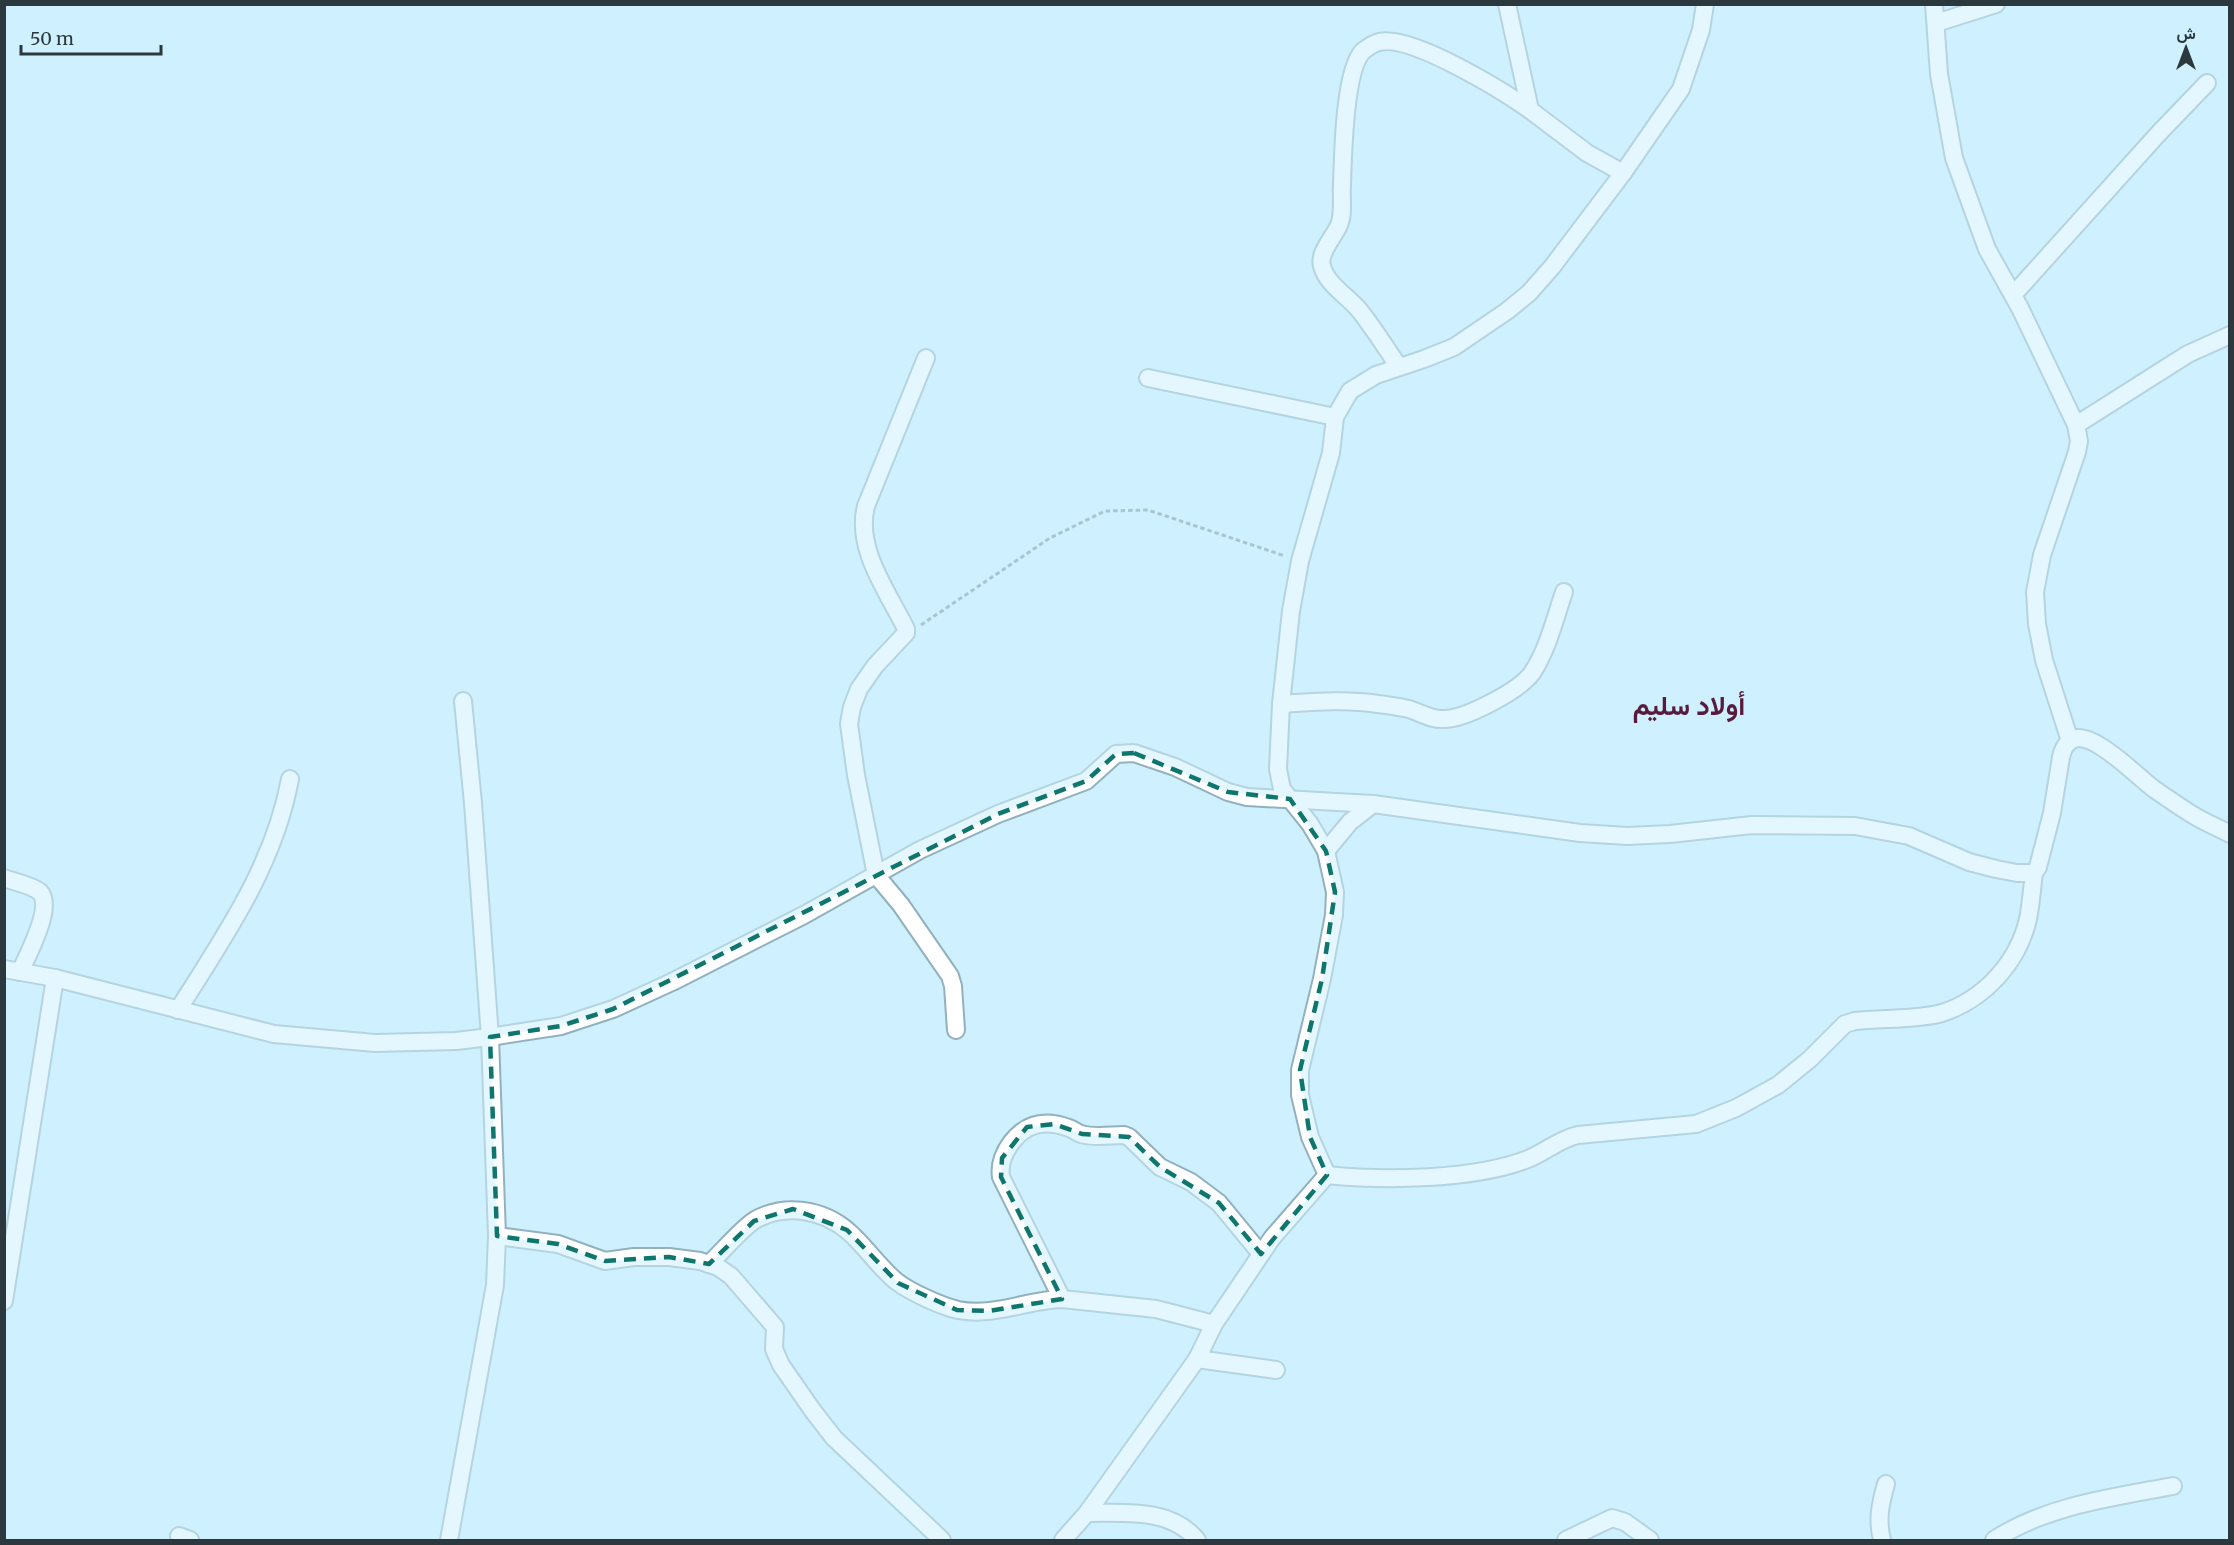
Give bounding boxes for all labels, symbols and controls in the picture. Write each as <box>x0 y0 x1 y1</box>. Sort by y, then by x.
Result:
scale bar <box>21 18 160 56</box>
north arrow <box>2156 18 2216 78</box>
text: ش <box>2176 23 2196 43</box>
text: 50 m <box>30 27 74 50</box>
district label: أولاد سليم <box>1633 688 1745 723</box>

